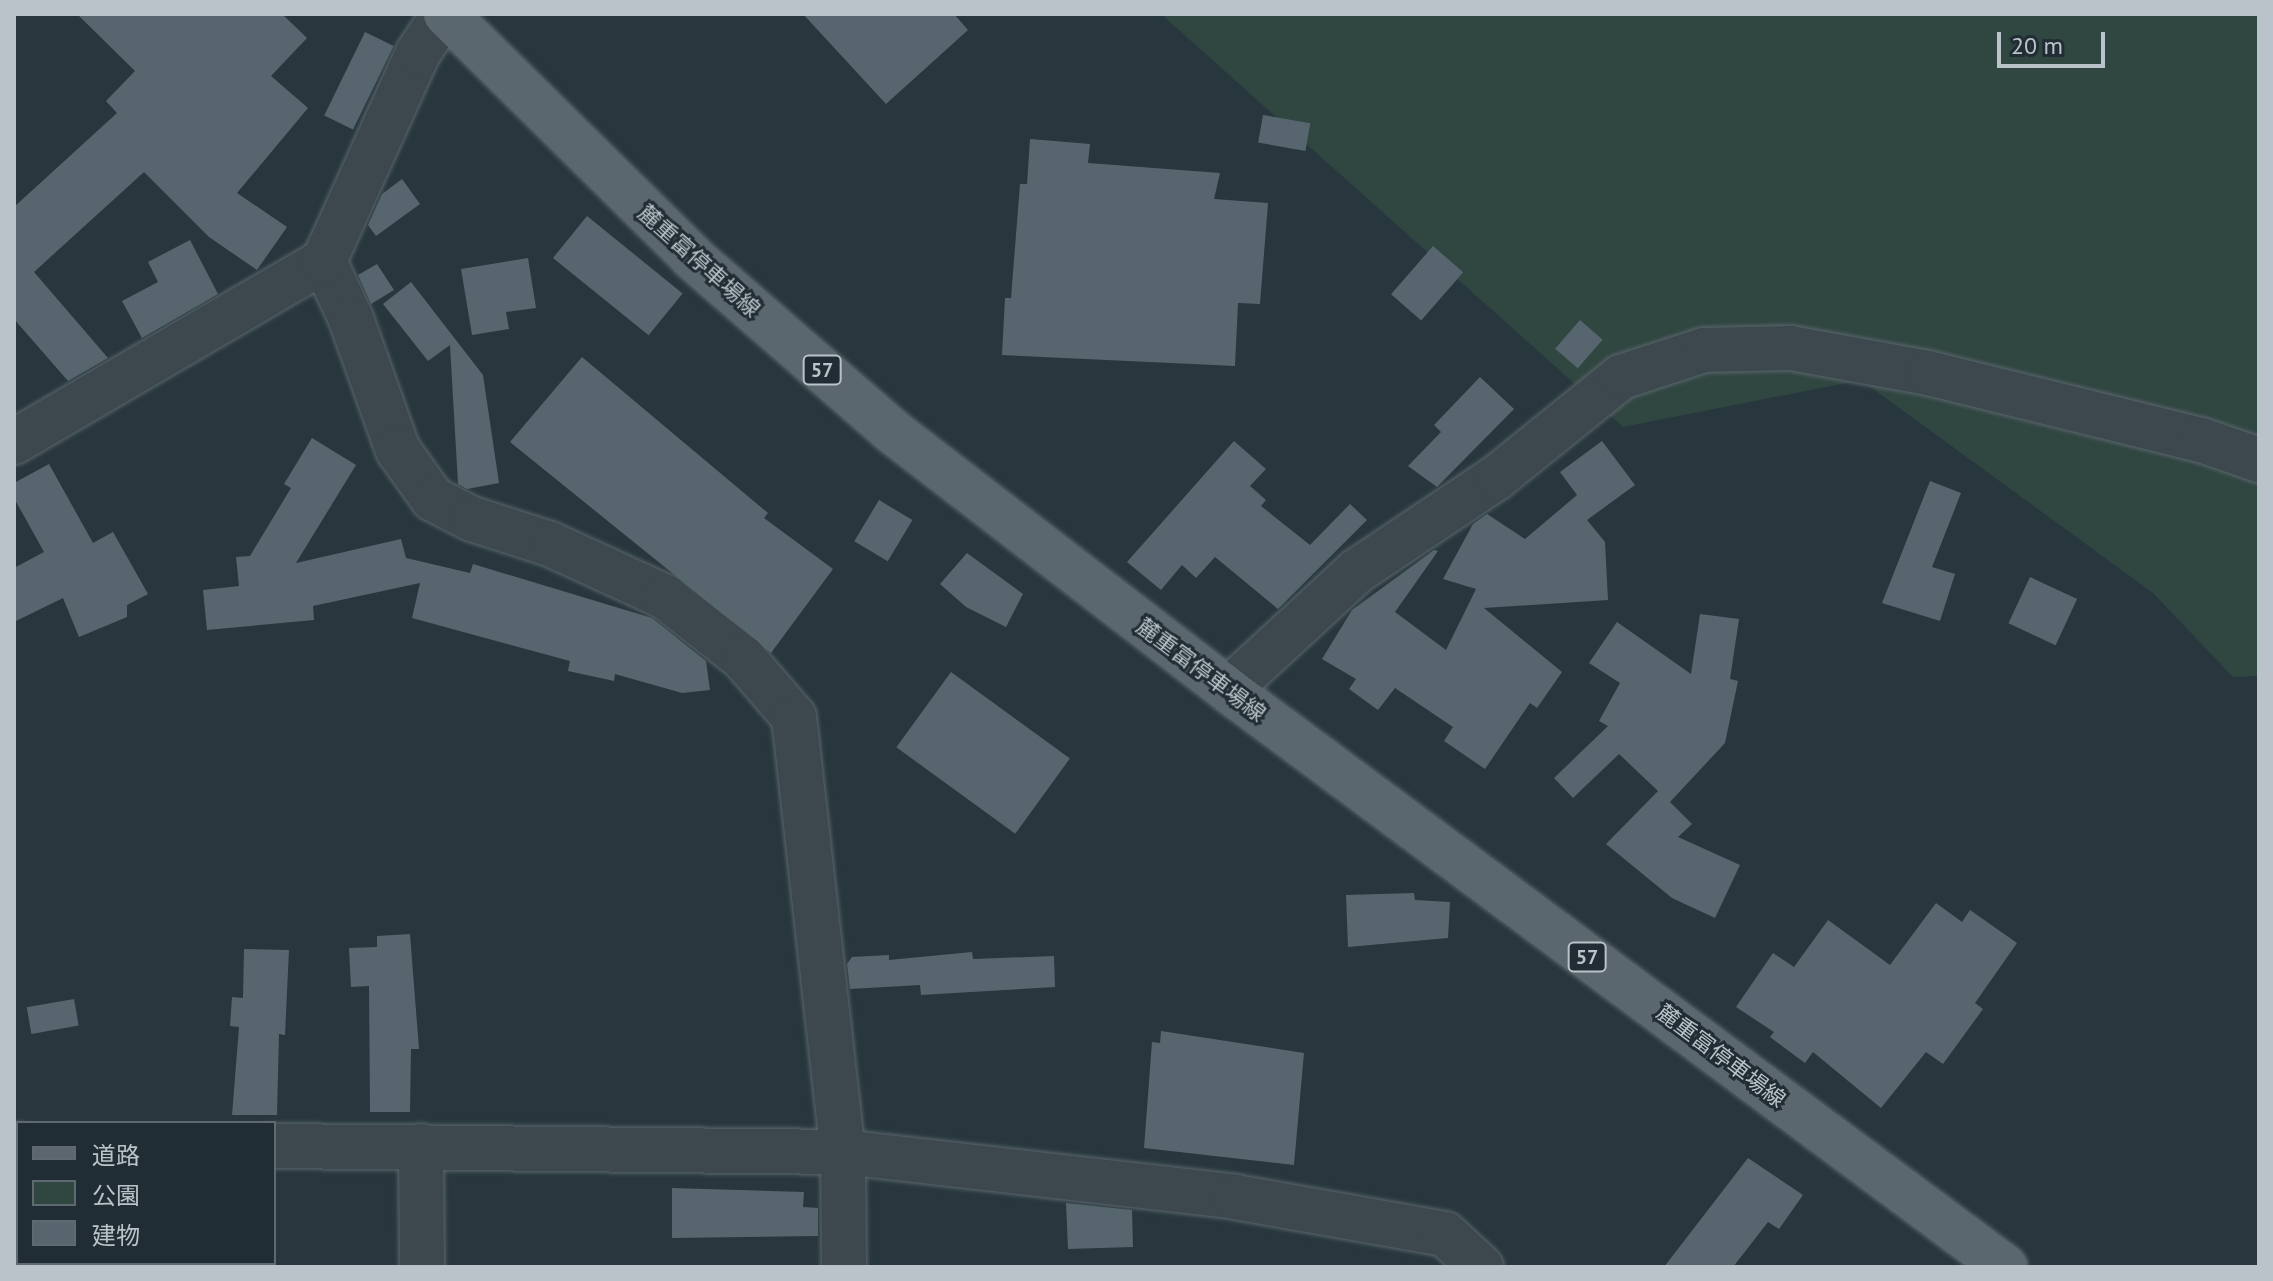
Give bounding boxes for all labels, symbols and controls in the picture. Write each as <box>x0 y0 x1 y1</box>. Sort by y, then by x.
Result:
scale bar <box>2001 16 2109 66</box>
text: 20 m <box>2011 30 2063 61</box>
street label: 麓重富停車場線 <box>633 200 765 322</box>
road number: 57 <box>802 354 842 386</box>
street label: 麓重富停車場線 <box>1132 613 1270 727</box>
road number: 57 <box>1567 941 1607 973</box>
street label: 麓重富停車場線 <box>1652 999 1790 1113</box>
legend <box>16 1121 276 1265</box>
text: 道路 <box>92 1140 140 1171</box>
text: 公園 <box>92 1180 140 1211</box>
text: 建物 <box>92 1220 140 1251</box>

